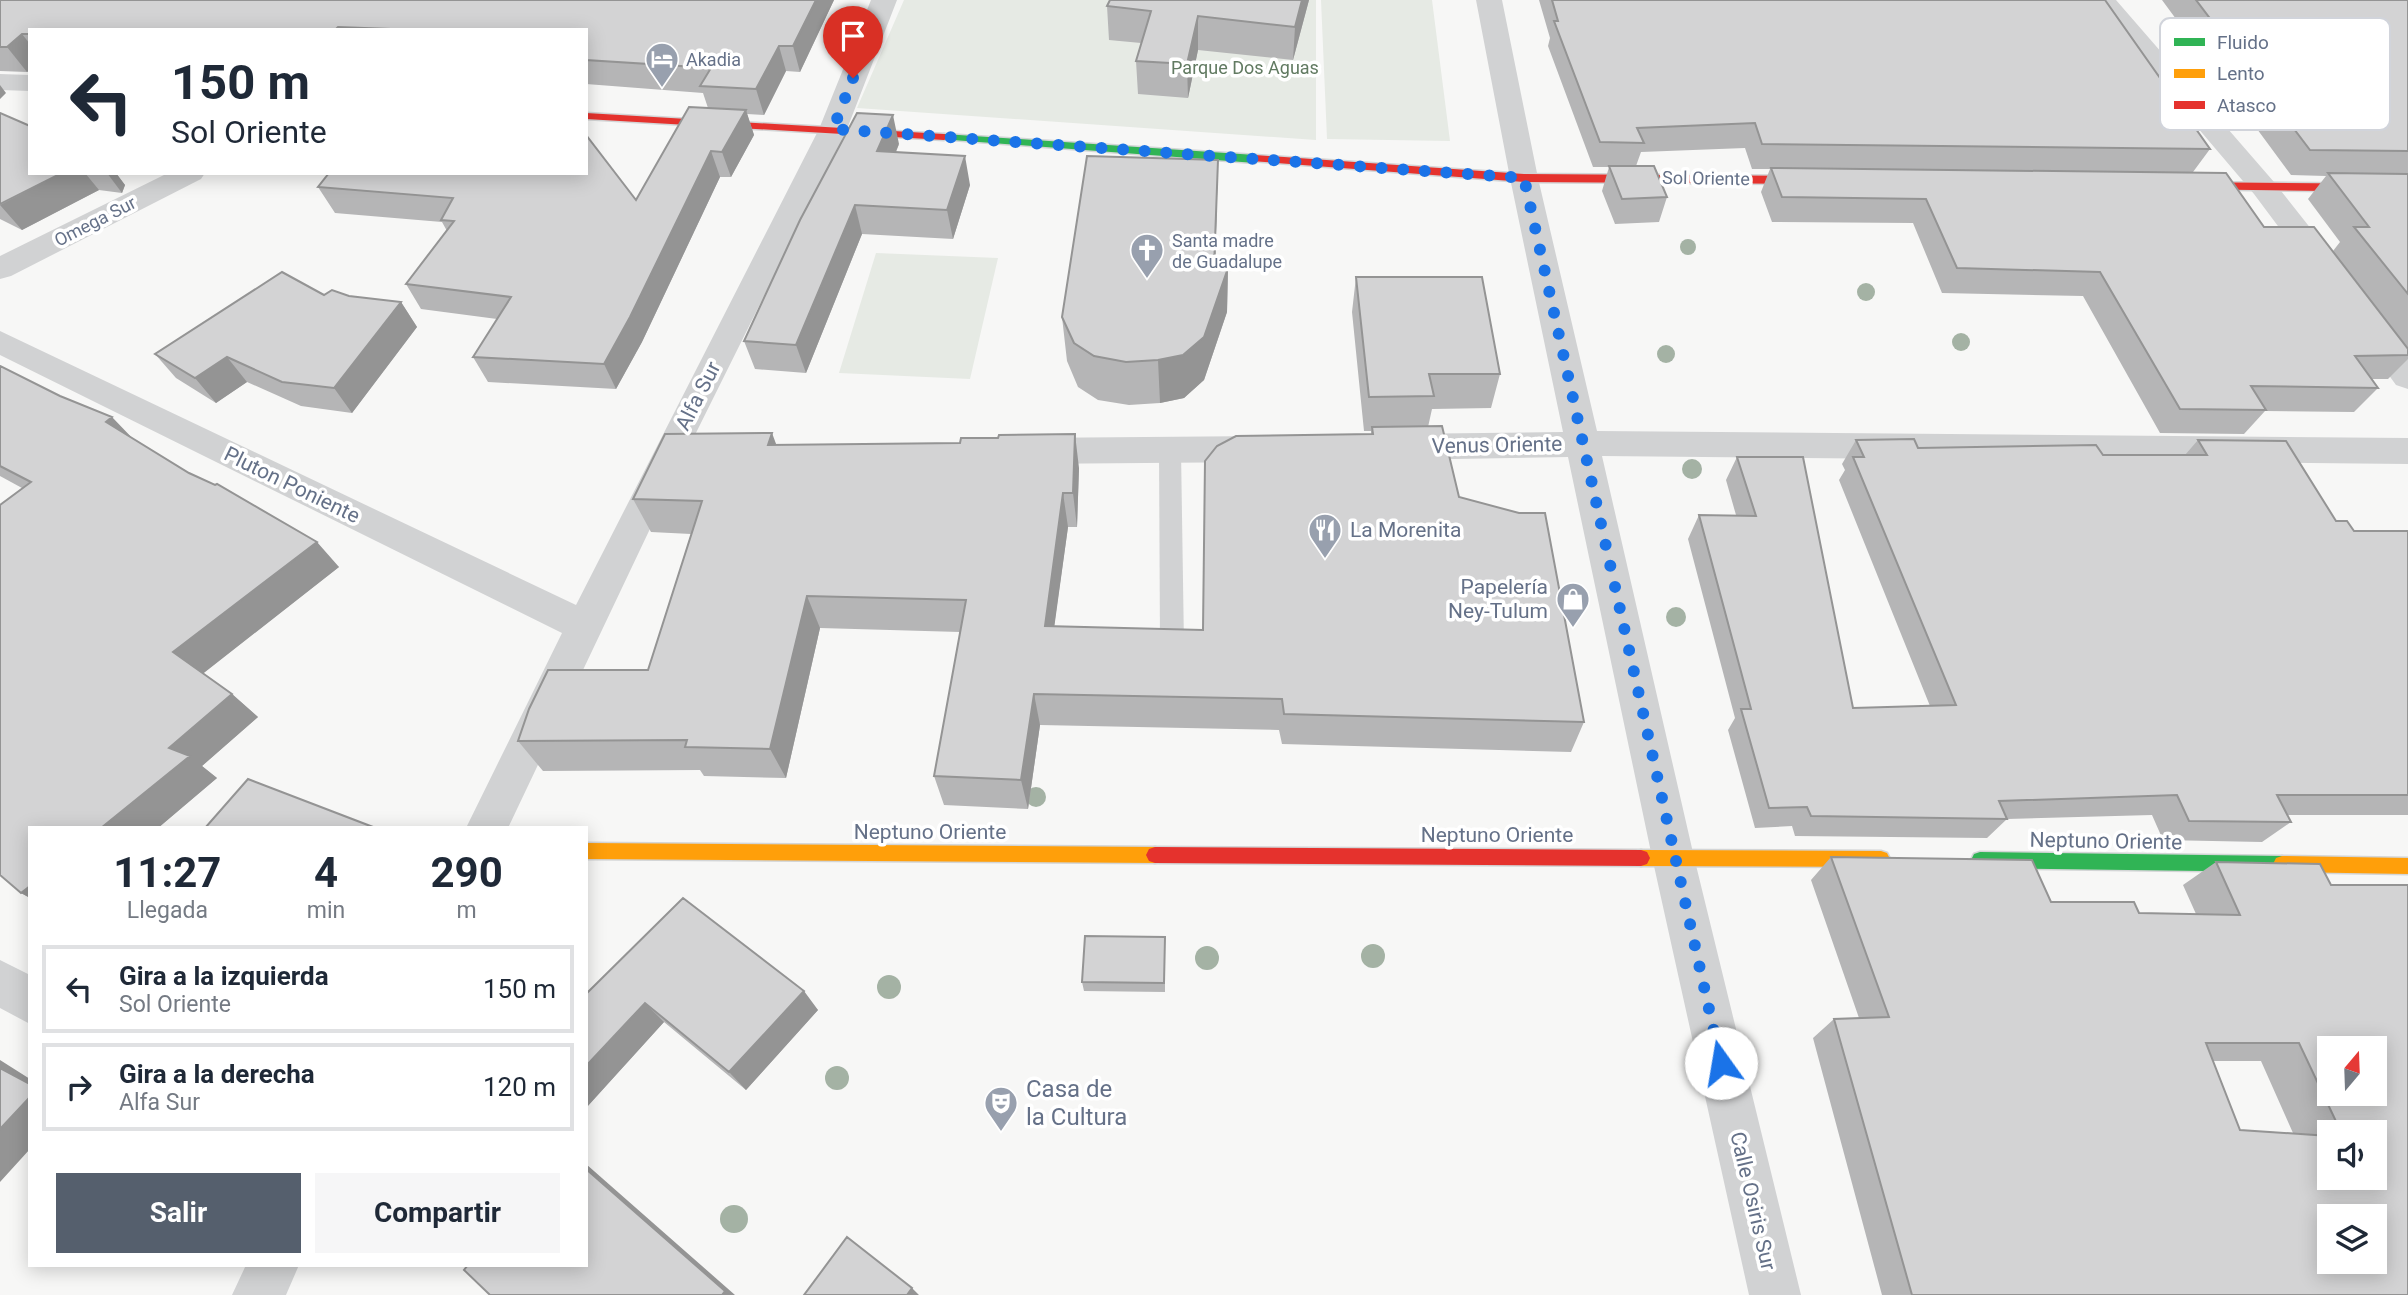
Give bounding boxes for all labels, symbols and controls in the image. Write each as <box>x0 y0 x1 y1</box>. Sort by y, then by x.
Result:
pin <box>823 6 883 78</box>
icon: arrive <box>834 17 872 55</box>
legend <box>2160 18 2390 130</box>
text: Fluido <box>2217 31 2269 54</box>
hotel icon: Akadia <box>643 40 681 89</box>
place label: Akadia <box>686 49 741 70</box>
text: 150 m <box>171 54 310 111</box>
icon: left <box>56 56 147 147</box>
park label: Parque Dos Aguas <box>1171 57 1319 78</box>
text: Lento <box>2217 62 2265 85</box>
text: Atasco <box>2217 94 2276 117</box>
text: Sol Oriente <box>171 113 327 151</box>
street label: Sol Oriente <box>1662 167 1750 189</box>
street label: Omega Sur <box>51 191 139 251</box>
place label: Santa madre de Guadalupe <box>1172 230 1282 272</box>
church icon: Santa madre de Guadalupe <box>1128 231 1166 280</box>
street label: Alfa Sur <box>671 358 725 434</box>
street label: Venus Oriente <box>1431 432 1563 458</box>
street label: Pluton Poniente <box>220 442 364 528</box>
restaurant icon: La Morenita <box>1306 511 1344 560</box>
place label: La Morenita <box>1350 518 1461 542</box>
place label: Papelería Ney-Tulum <box>1448 575 1548 623</box>
shop icon: Papelería Ney-Tulum <box>1554 580 1592 629</box>
street label: Neptuno Oriente <box>854 820 1006 844</box>
street label: Neptuno Oriente <box>1421 823 1573 847</box>
street label: Neptuno Oriente <box>2030 828 2182 854</box>
text: 11:27 <box>113 848 221 897</box>
text: 4 <box>314 848 338 897</box>
text: 290 <box>430 848 503 897</box>
text: Llegada <box>127 897 208 924</box>
text: min <box>307 897 345 924</box>
text: m <box>457 897 477 924</box>
text: Gira a la izquierda <box>119 961 329 991</box>
icon: left <box>60 970 98 1008</box>
text: 150 m <box>483 974 556 1004</box>
text: Sol Oriente <box>119 991 231 1018</box>
position arrow <box>1684 1026 1758 1100</box>
north arrow <box>2317 1036 2387 1106</box>
map controls <box>2317 1036 2387 1274</box>
text: Gira a la derecha <box>119 1059 315 1089</box>
icon: right <box>60 1068 98 1106</box>
text: 120 m <box>483 1072 556 1102</box>
place label: Casa de la Cultura <box>1026 1075 1127 1131</box>
theatre icon: Casa de la Cultura <box>982 1084 1020 1133</box>
text: Alfa Sur <box>119 1089 200 1116</box>
button: sound <box>2317 1120 2387 1190</box>
street label: Calle Osiris Sur <box>1725 1129 1781 1273</box>
button: Salir <box>56 1173 301 1253</box>
button: Compartir <box>315 1173 560 1253</box>
button: layers <box>2317 1204 2387 1274</box>

